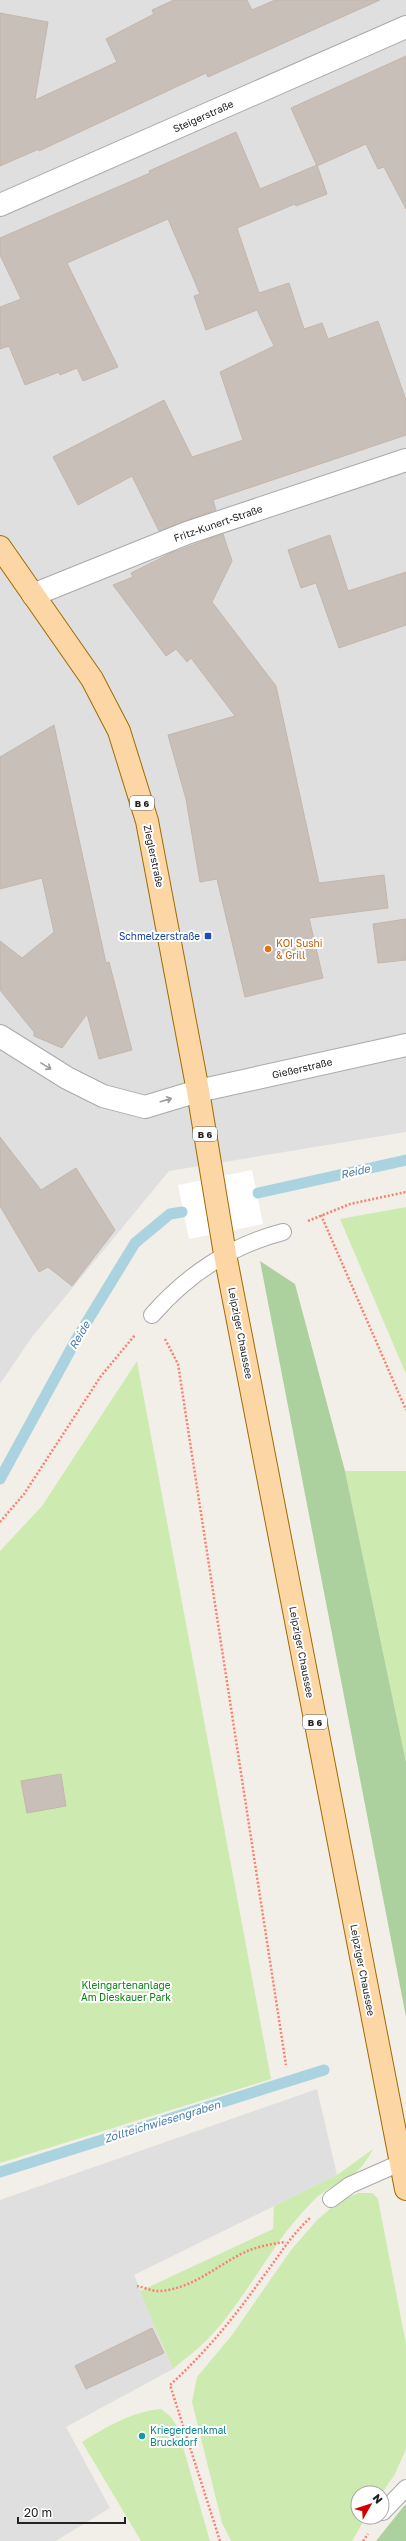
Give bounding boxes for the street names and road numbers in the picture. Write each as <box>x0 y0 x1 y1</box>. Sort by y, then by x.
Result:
street label: Steigerstraße <box>171 97 235 135</box>
street label: Fritz-Kunert-Straße <box>172 502 264 544</box>
road number: B 6 <box>130 796 154 810</box>
street label: Zieglerstraße <box>142 824 167 889</box>
street label: Gießerstraße <box>271 1055 333 1081</box>
road number: B 6 <box>193 1127 217 1141</box>
street label: Leipziger Chaussee <box>226 1286 256 1380</box>
street label: Leipziger Chaussee <box>287 1605 317 1699</box>
road number: B 6 <box>303 1715 327 1729</box>
street label: Leipziger Chaussee <box>348 1923 378 2017</box>

